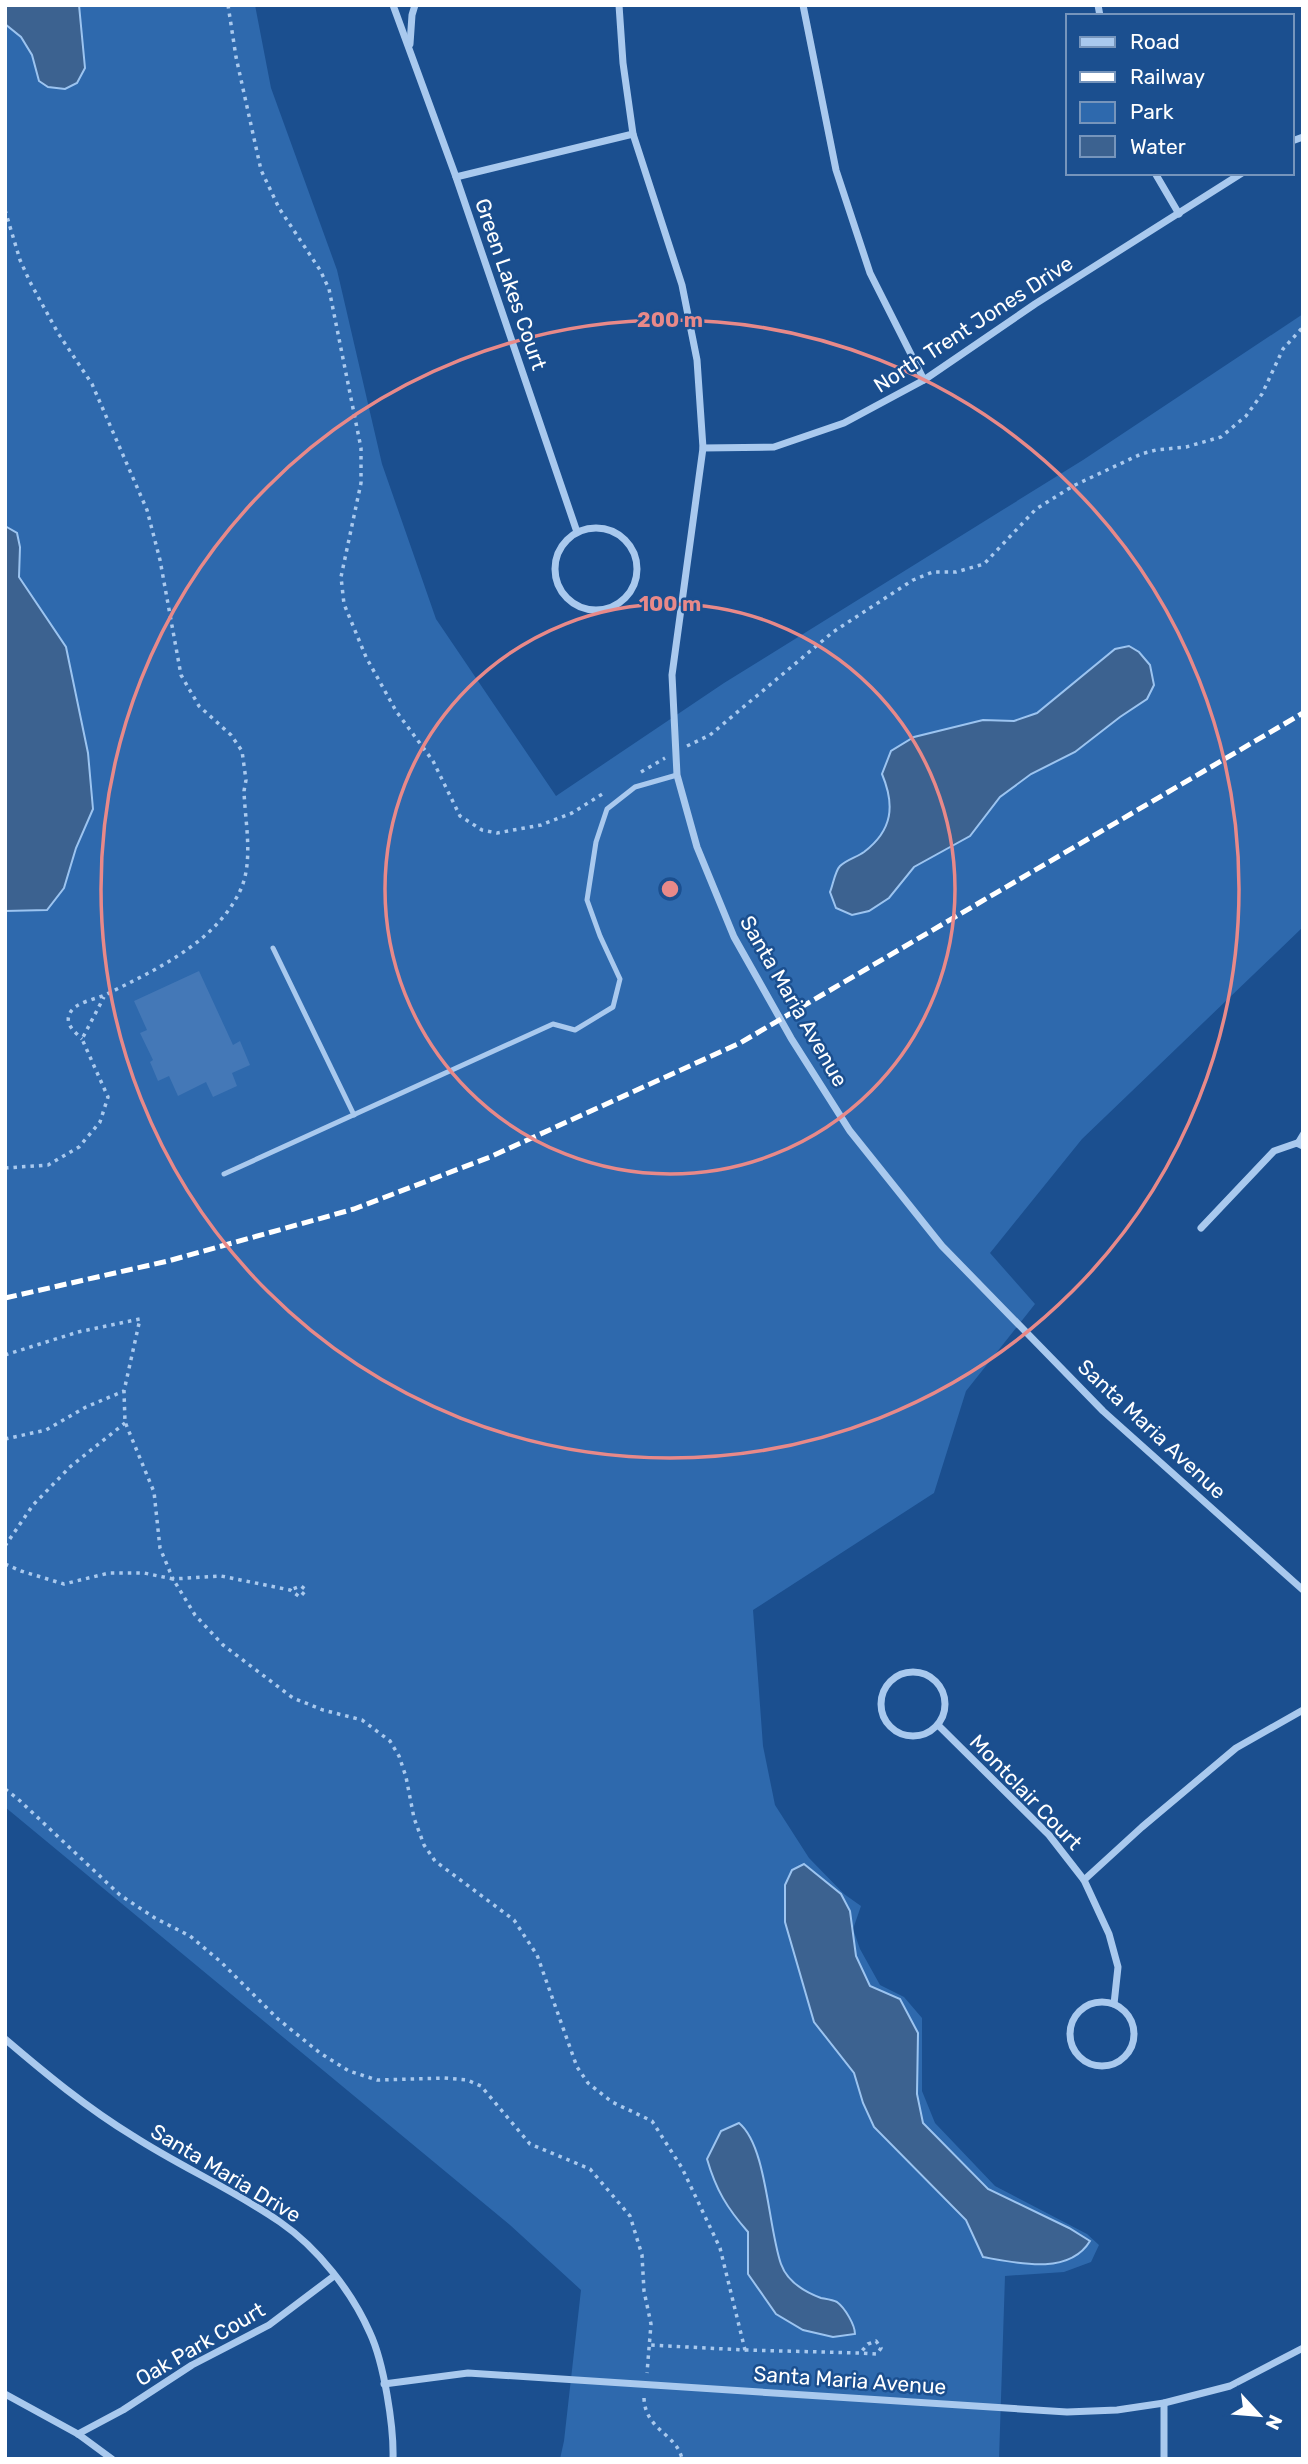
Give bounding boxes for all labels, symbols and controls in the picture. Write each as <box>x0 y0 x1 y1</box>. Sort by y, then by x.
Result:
legend <box>1066 14 1294 175</box>
text: Road <box>1130 29 1180 54</box>
text: Railway <box>1130 64 1205 89</box>
text: Park <box>1130 99 1174 124</box>
text: Water <box>1130 134 1186 159</box>
street label: Green Lakes Court <box>470 195 552 373</box>
street label: North Trent Jones Drive <box>869 250 1077 398</box>
text: 200 m <box>637 307 703 332</box>
text: 100 m <box>639 591 701 616</box>
centre of rings <box>658 877 682 901</box>
street label: Santa Maria Avenue <box>735 911 853 1091</box>
street label: Santa Maria Avenue <box>1073 1354 1231 1504</box>
street label: Montclair Court <box>965 1729 1087 1855</box>
street label: Santa Maria Drive <box>146 2118 306 2228</box>
street label: Oak Park Court <box>131 2297 269 2391</box>
street label: Santa Maria Avenue <box>753 2361 947 2399</box>
north arrow <box>1224 2380 1294 2450</box>
text: N <box>1260 2411 1287 2433</box>

